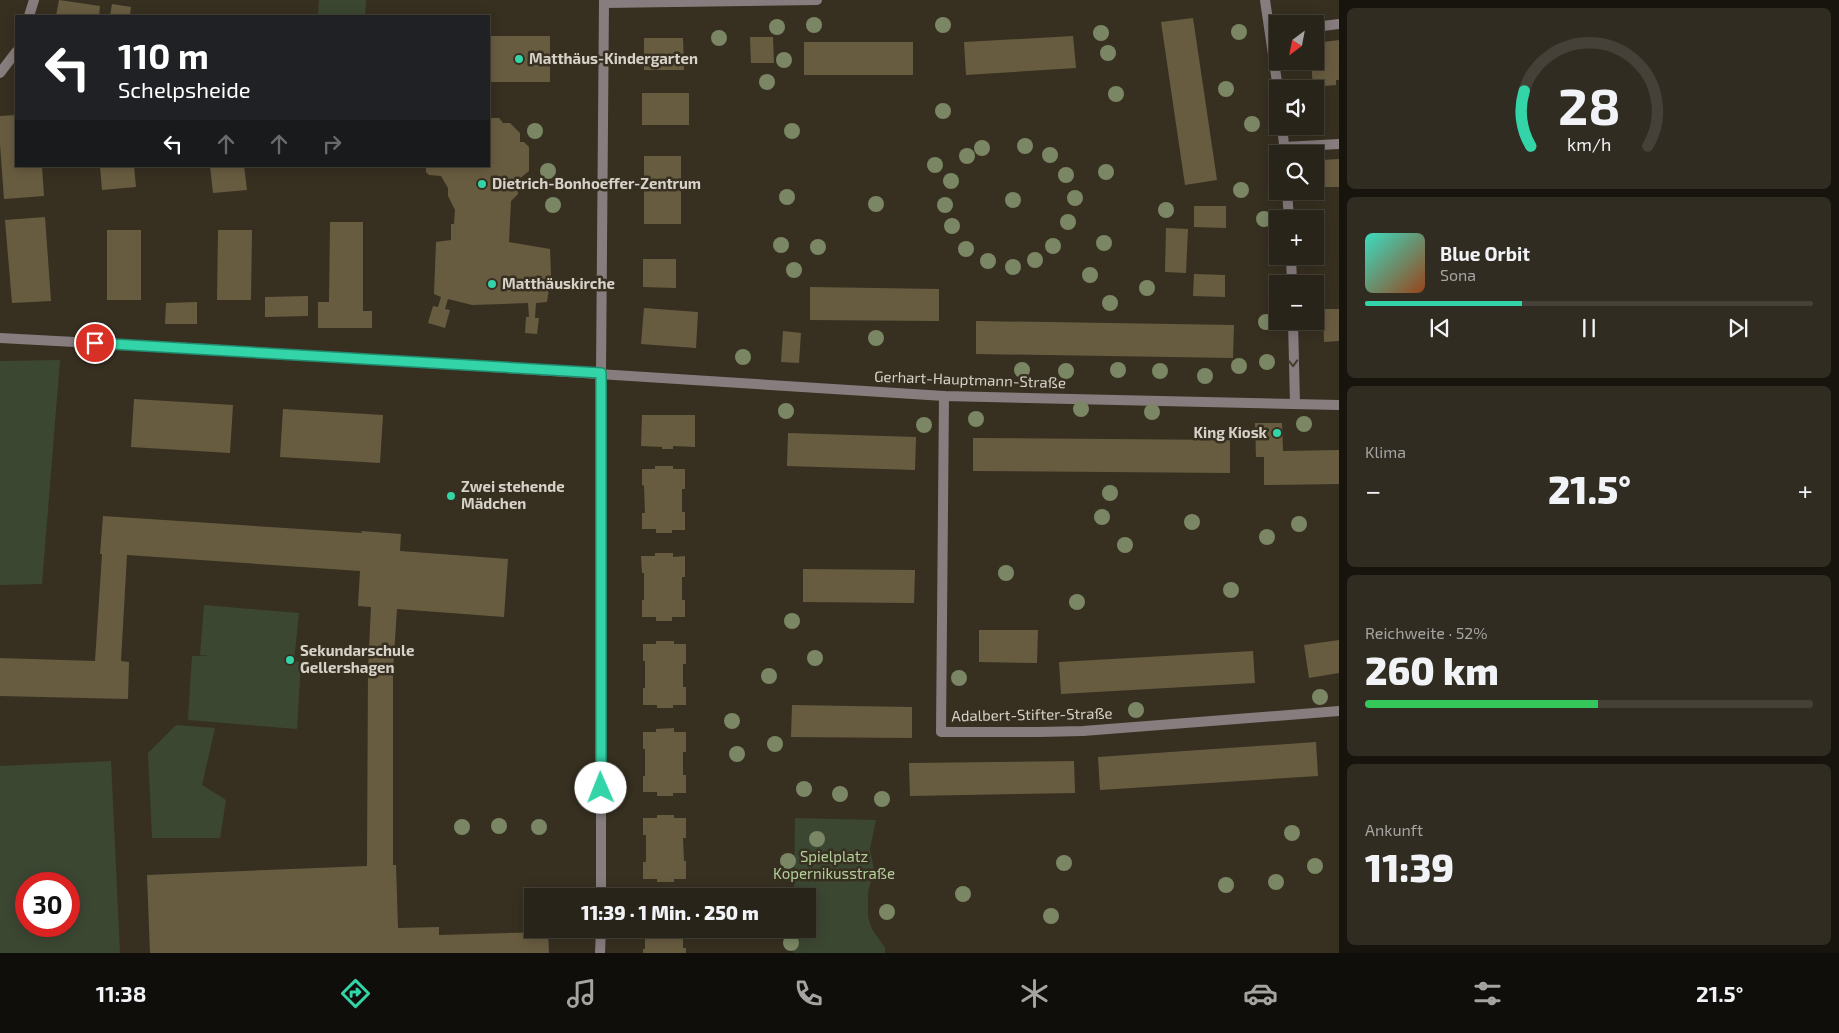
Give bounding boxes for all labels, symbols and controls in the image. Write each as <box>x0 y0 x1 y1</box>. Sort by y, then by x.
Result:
north arrow <box>1269 15 1324 70</box>
map controls <box>1269 15 1324 330</box>
text: 110 m <box>118 34 209 76</box>
icon: left <box>35 35 100 100</box>
place label: Matthäus-Kindergarten <box>529 49 698 67</box>
marker: Matthäus-Kindergarten <box>513 53 525 65</box>
text: 28 <box>1558 73 1620 135</box>
text: Schelpsheide <box>118 76 251 102</box>
button: sound <box>1269 80 1324 135</box>
icon: left <box>159 130 187 158</box>
icon: ahead <box>212 130 240 158</box>
icon: ahead <box>265 130 293 158</box>
icon: right <box>318 130 346 158</box>
text: km/h <box>1567 133 1611 155</box>
button: search <box>1269 145 1324 200</box>
place label: Dietrich-Bonhoeffer-Zentrum <box>492 174 701 192</box>
marker: Dietrich-Bonhoeffer-Zentrum <box>476 178 488 190</box>
button: + <box>1269 210 1324 265</box>
text: Blue Orbit <box>1440 242 1530 265</box>
text: Sona <box>1440 265 1476 284</box>
place label: Matthäuskirche <box>502 274 615 292</box>
button: − <box>1269 275 1324 330</box>
marker: Matthäuskirche <box>486 278 498 290</box>
icon: previous <box>1426 314 1454 342</box>
icon: pause <box>1575 314 1603 342</box>
icon: next <box>1724 314 1752 342</box>
pin <box>74 322 116 364</box>
icon: arrive <box>81 329 109 357</box>
one-way arrow <box>1288 359 1299 367</box>
street label: Gerhart-Hauptmann-Straße <box>874 367 1066 391</box>
place label: King Kiosk <box>1194 423 1268 441</box>
marker: King Kiosk <box>1271 427 1283 439</box>
text: Klima <box>1365 442 1406 461</box>
text: 21.5° <box>1548 466 1631 512</box>
text: − <box>1365 473 1381 507</box>
text: + <box>1798 473 1813 507</box>
place label: Zwei stehende Mädchen <box>461 477 565 512</box>
marker: Zwei stehende Mädchen <box>445 490 457 502</box>
text: Reichweite · 52% <box>1365 623 1488 642</box>
place label: Sekundarschule Gellershagen <box>300 641 414 676</box>
text: 260 km <box>1365 647 1499 693</box>
marker: Sekundarschule Gellershagen <box>284 654 296 666</box>
street label: Adalbert-Stifter-Straße <box>951 704 1113 724</box>
position arrow <box>574 761 626 813</box>
text: Ankunft <box>1365 820 1423 839</box>
text: 11:39 <box>1365 844 1454 890</box>
park label: Spielplatz Kopernikusstraße <box>773 847 895 882</box>
speed limit sign: 30 <box>15 872 80 937</box>
text: 11:39 · 1 Min. · 250 m <box>581 901 759 924</box>
icon: directions <box>338 976 373 1011</box>
icon: music <box>564 976 599 1011</box>
icon: phone <box>791 976 826 1011</box>
icon: climate <box>1017 976 1052 1011</box>
icon: car <box>1243 976 1278 1011</box>
icon: filters <box>1470 976 1505 1011</box>
text: 11:38 <box>96 980 147 1006</box>
text: 21.5° <box>1696 980 1743 1006</box>

